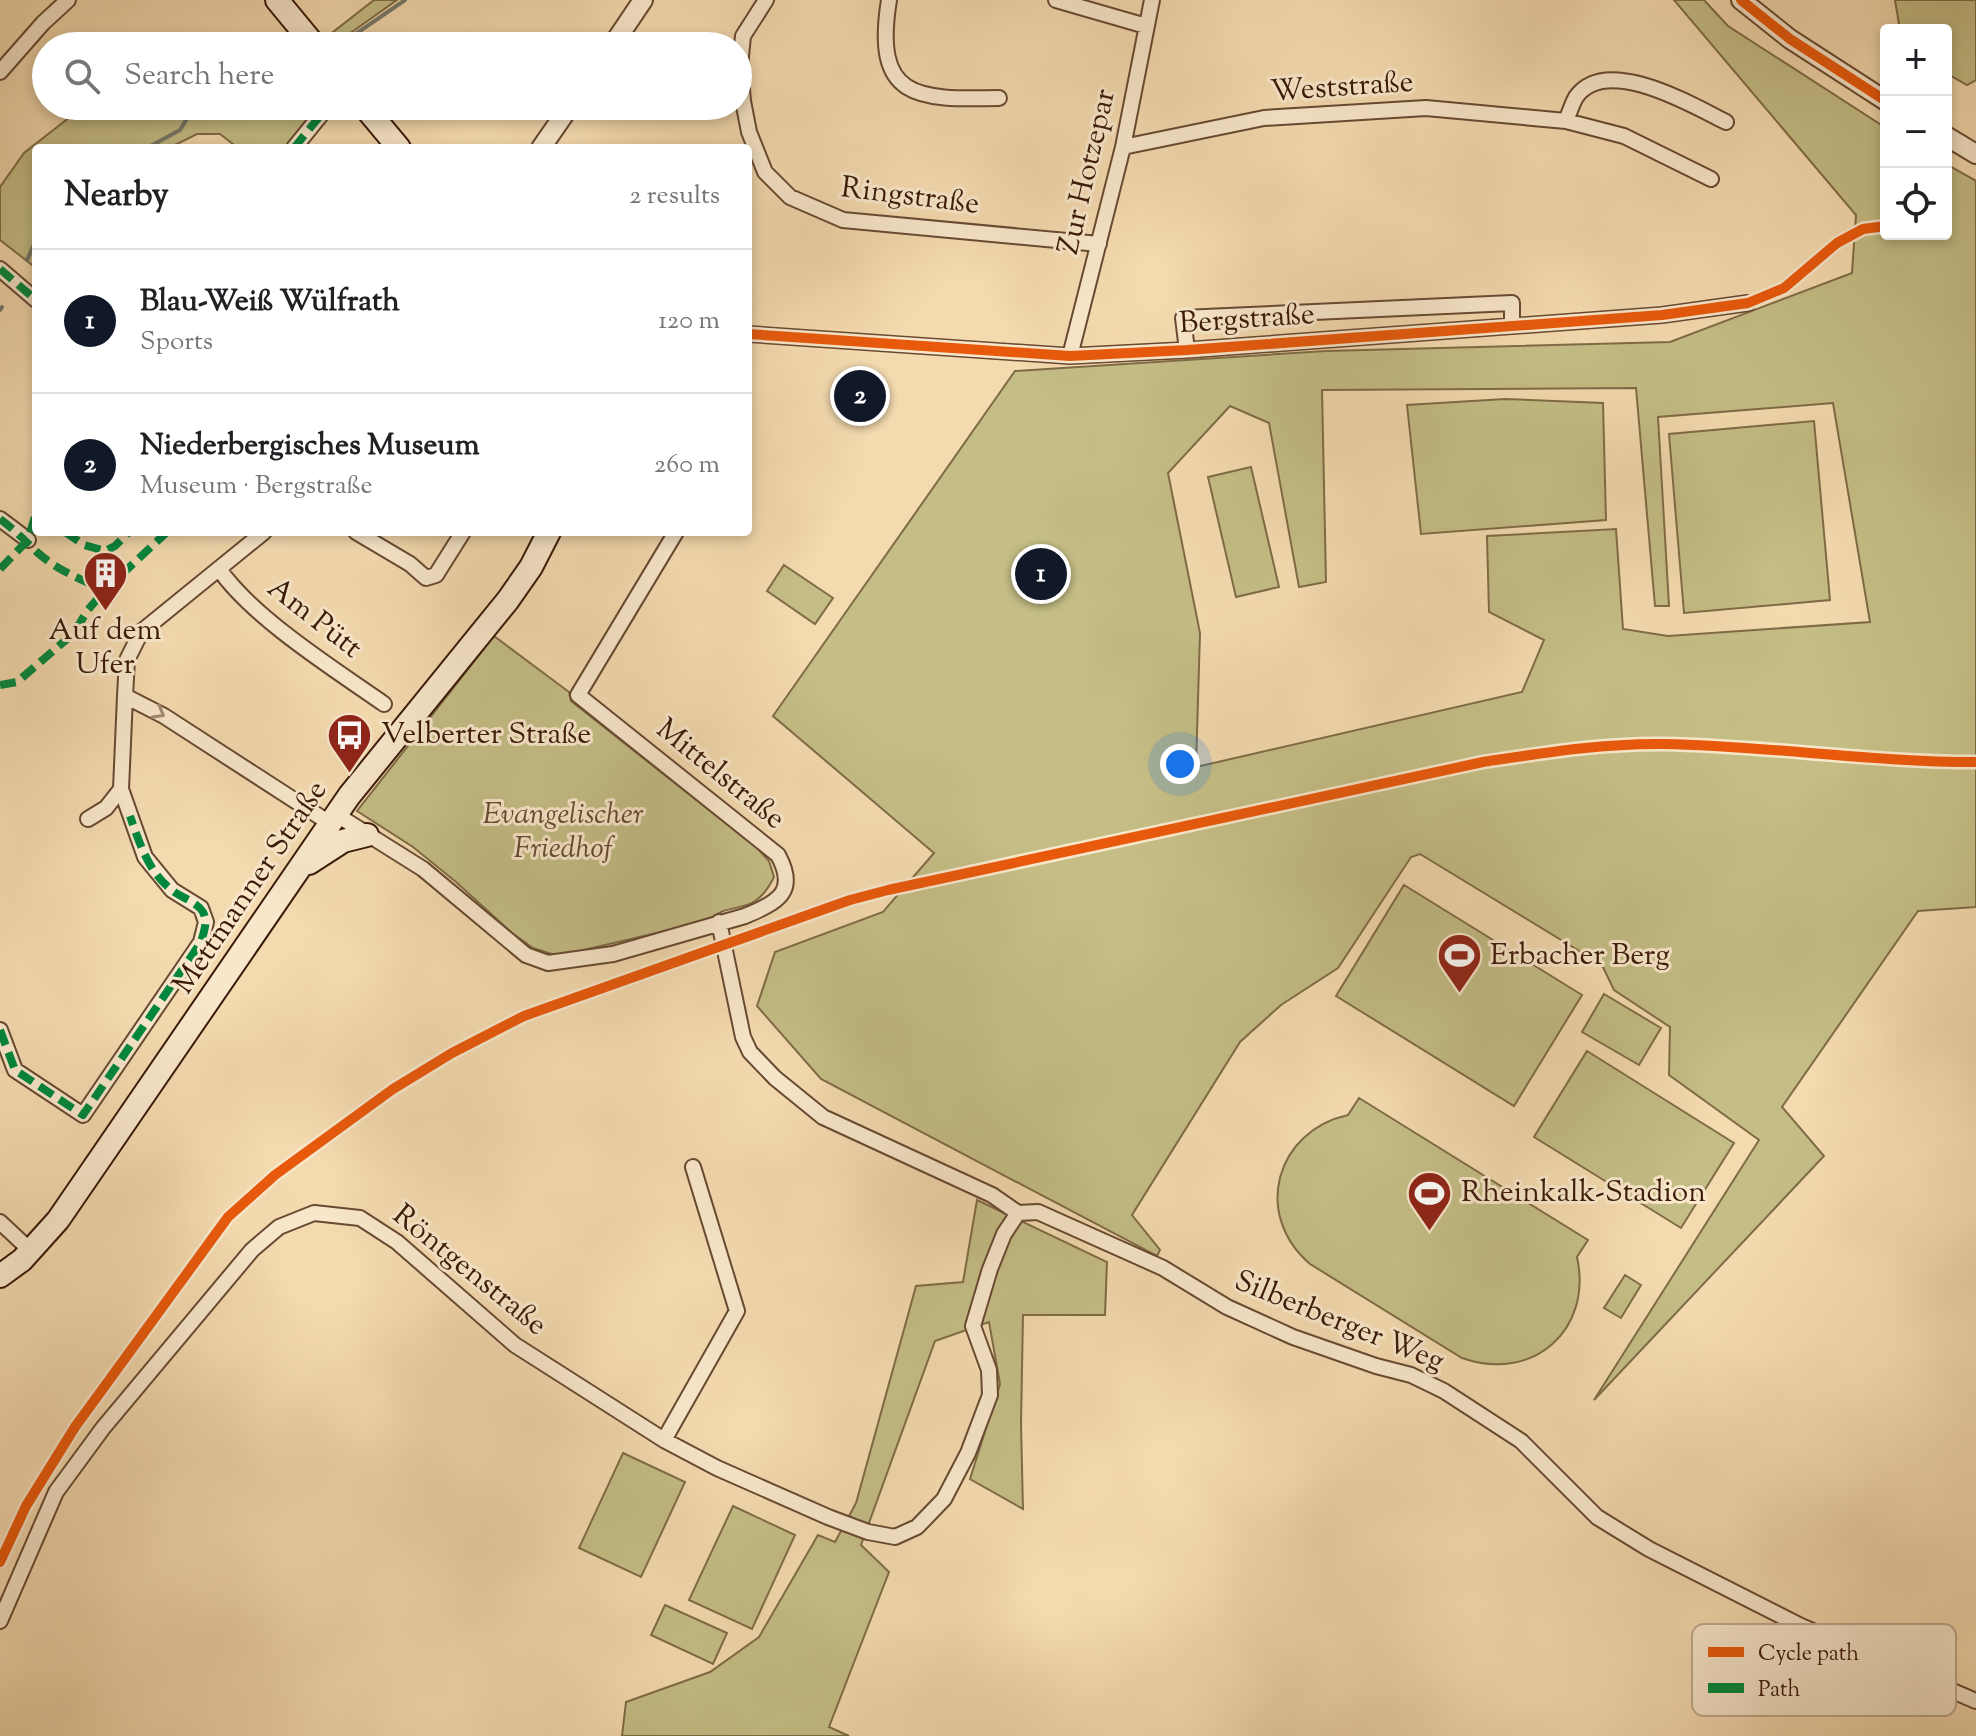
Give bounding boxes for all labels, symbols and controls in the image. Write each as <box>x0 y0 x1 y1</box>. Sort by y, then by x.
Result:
map controls <box>1880 24 1952 240</box>
button: + <box>1880 24 1952 96</box>
search box <box>32 32 752 120</box>
icon: search <box>60 54 104 98</box>
text: Search here <box>124 55 274 98</box>
street label: Weststraße <box>1269 62 1415 114</box>
street label: Zur Hotzepar <box>1048 85 1128 259</box>
button: − <box>1880 96 1952 168</box>
street label: Ringstraße <box>838 167 982 227</box>
button: locate <box>1880 168 1952 240</box>
text: Nearby <box>64 172 169 221</box>
text: 2 results <box>629 178 720 215</box>
text: Blau-Weiß Wülfrath <box>140 281 400 324</box>
street label: Bergstraße <box>1178 294 1316 346</box>
text: 1 <box>86 303 94 340</box>
text: 120 m <box>658 303 720 340</box>
text: Sports <box>140 324 213 361</box>
pin: 2 <box>834 366 886 426</box>
text: Niederbergisches Museum <box>140 425 479 468</box>
text: 2 <box>84 447 96 484</box>
text: 260 m <box>654 447 720 484</box>
text: Museum · Bergstraße <box>140 468 373 505</box>
pin: 1 <box>1015 544 1067 604</box>
building icon: Auf dem Ufer <box>81 549 129 612</box>
street label: Am Pütt <box>257 568 371 670</box>
place label: Auf dem Ufer <box>49 610 162 687</box>
one-way arrow <box>150 703 165 719</box>
street label: Mittelstraße <box>646 709 794 841</box>
bus stop icon: Velberter Straße <box>326 711 374 774</box>
place label: Velberter Straße <box>381 714 591 757</box>
your location <box>1160 744 1200 784</box>
street label: Mettmanner Straße <box>163 772 339 1004</box>
park label: Evangelischer Friedhof <box>483 794 644 871</box>
sports icon: Erbacher Berg <box>1435 932 1483 995</box>
place label: Erbacher Berg <box>1490 935 1670 978</box>
sports icon: Rheinkalk-Stadion <box>1406 1169 1454 1232</box>
place label: Rheinkalk-Stadion <box>1461 1172 1706 1215</box>
street label: Röntgenstraße <box>382 1195 556 1347</box>
street label: Silberberger Weg <box>1228 1260 1450 1384</box>
legend <box>1692 1624 1956 1716</box>
text: Cycle path <box>1758 1639 1859 1671</box>
text: Path <box>1758 1675 1801 1707</box>

